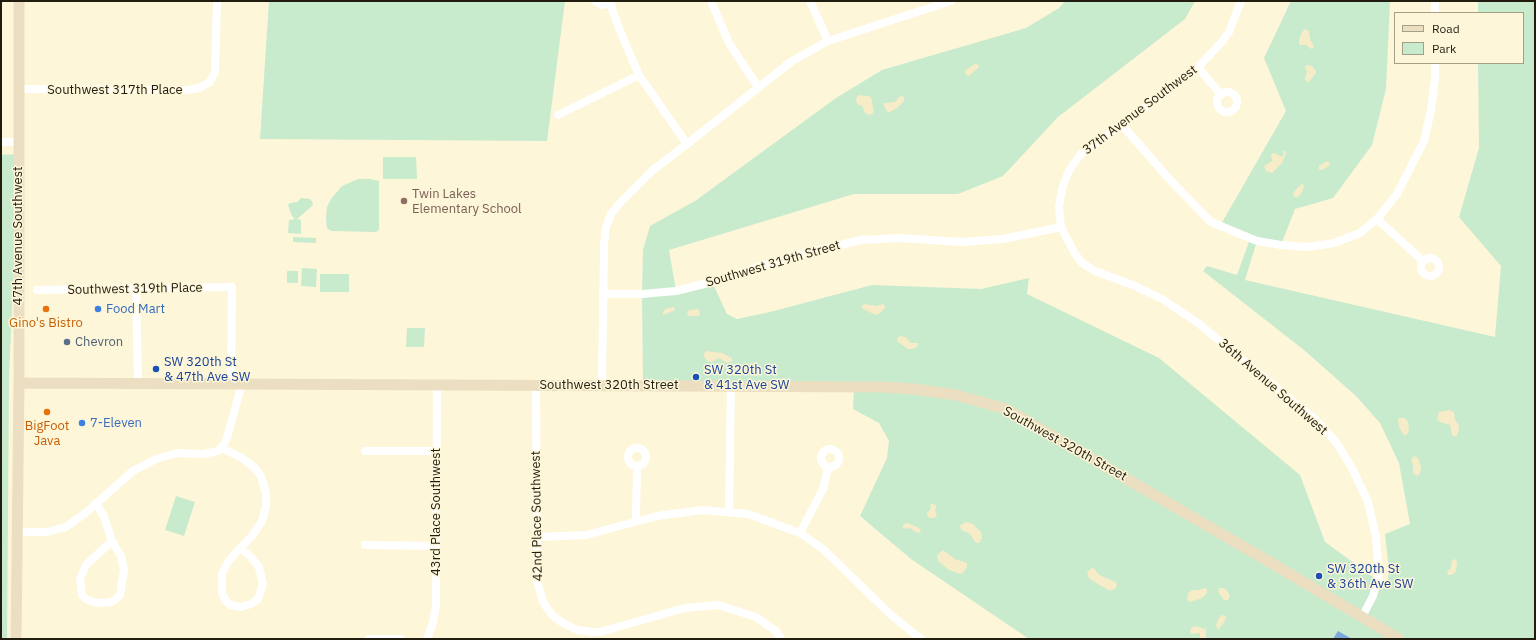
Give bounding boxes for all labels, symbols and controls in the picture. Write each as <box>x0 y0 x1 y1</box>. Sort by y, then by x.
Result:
legend <box>1394 12 1524 64</box>
text: Road <box>1432 21 1460 36</box>
text: Park <box>1432 41 1456 56</box>
street label: 37th Avenue Southwest <box>1080 62 1200 158</box>
street label: Southwest 317th Place <box>47 82 183 98</box>
street label: 47th Avenue Southwest <box>10 166 26 306</box>
place label: Twin Lakes Elementary School <box>412 186 522 217</box>
marker: Twin Lakes Elementary School <box>399 196 409 206</box>
street label: Southwest 319th Street <box>704 237 842 291</box>
street label: Southwest 319th Place <box>67 280 203 298</box>
place label: Food Mart <box>106 301 165 317</box>
marker: Gino's Bistro <box>41 304 51 314</box>
marker: Food Mart <box>93 304 103 314</box>
place label: Gino's Bistro <box>9 315 83 331</box>
place label: Chevron <box>75 334 123 350</box>
street label: 36th Avenue Southwest <box>1215 336 1331 438</box>
marker: Chevron <box>62 337 72 347</box>
place label: SW 320th St & 47th Ave SW <box>164 354 250 385</box>
place label: SW 320th St & 41st Ave SW <box>704 362 789 393</box>
marker: SW 320th St & 47th Ave SW <box>151 364 161 374</box>
marker: SW 320th St & 41st Ave SW <box>691 372 701 382</box>
street label: Southwest 320th Street <box>539 377 679 393</box>
street label: Southwest 320th Street <box>1000 403 1130 485</box>
marker: BigFoot Java <box>42 407 52 417</box>
place label: 7-Eleven <box>90 415 142 431</box>
place label: BigFoot Java <box>25 418 69 449</box>
marker: 7-Eleven <box>77 418 87 428</box>
street label: 43rd Place Southwest <box>428 448 444 576</box>
street label: 42nd Place Southwest <box>528 451 546 581</box>
place label: SW 320th St & 36th Ave SW <box>1327 561 1413 592</box>
marker: SW 320th St & 36th Ave SW <box>1314 571 1324 581</box>

